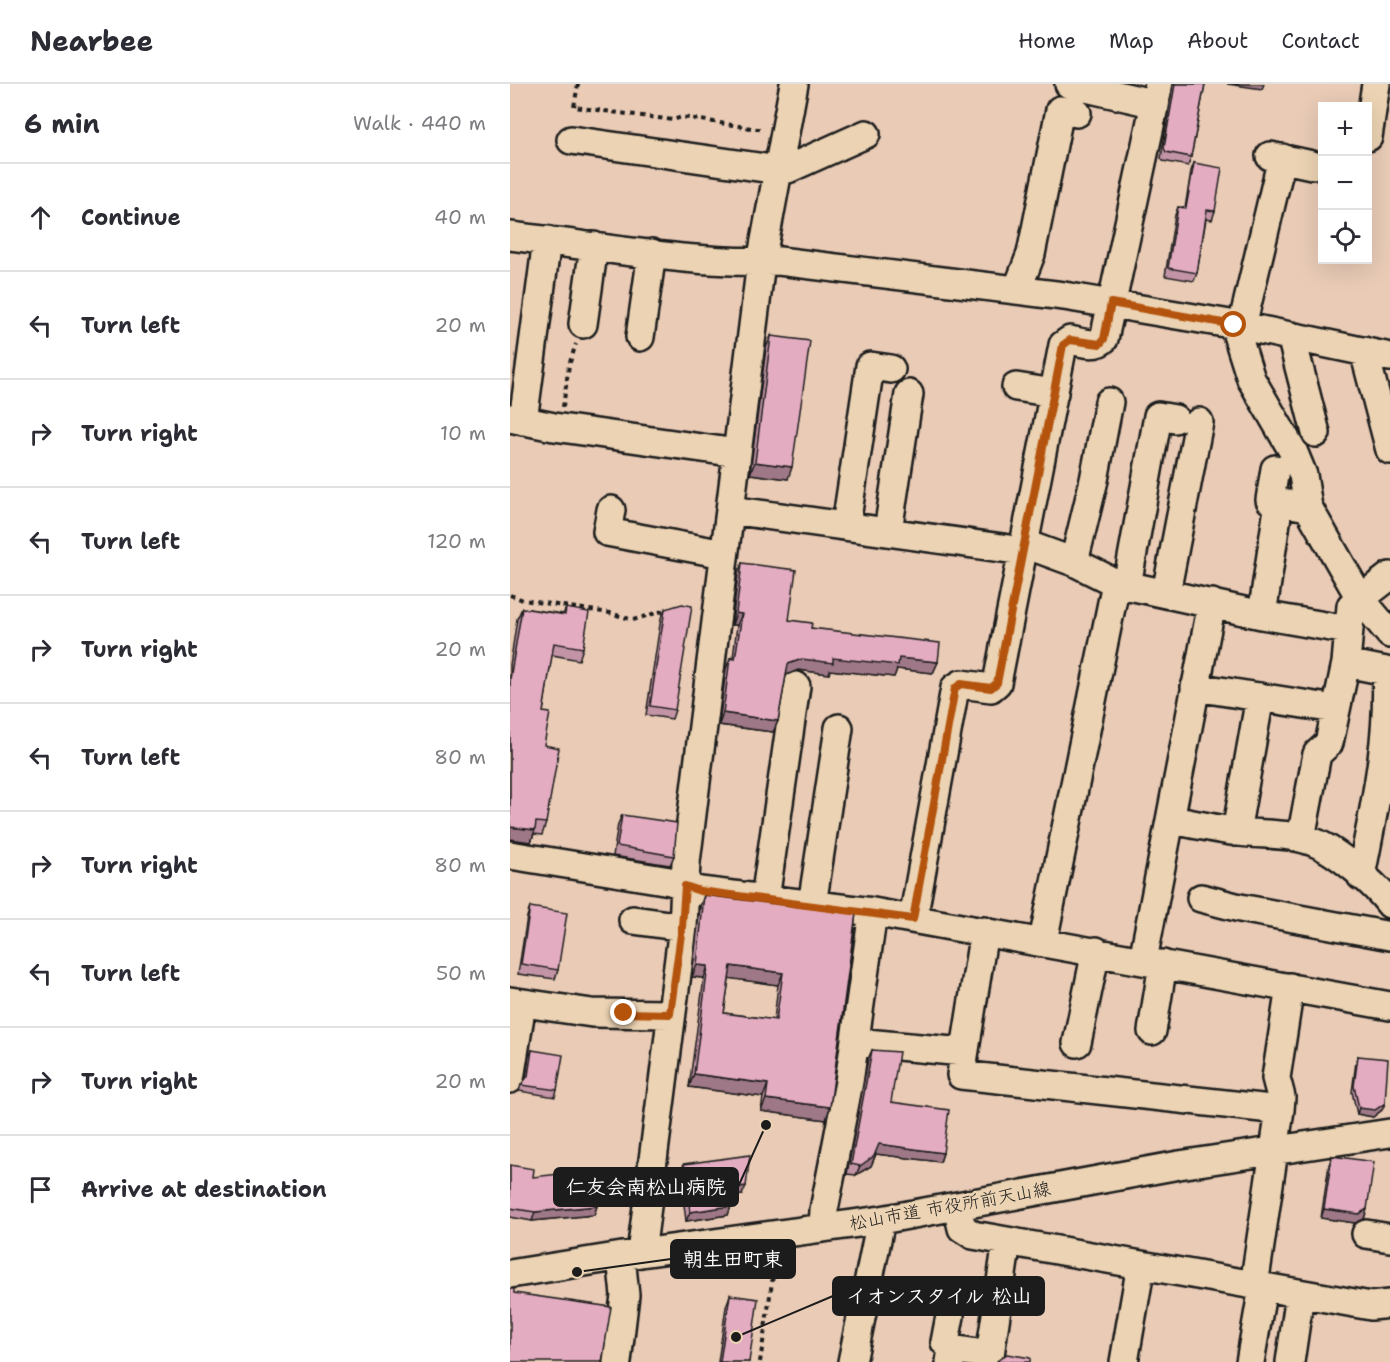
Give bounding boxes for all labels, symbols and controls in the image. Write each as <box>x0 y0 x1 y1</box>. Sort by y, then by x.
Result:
text: Nearbee <box>30 22 153 60</box>
text: Home <box>1018 27 1076 55</box>
text: Map <box>1109 27 1154 55</box>
text: About <box>1187 27 1248 55</box>
text: Contact <box>1281 27 1360 55</box>
map controls <box>1318 102 1372 264</box>
button: + <box>1318 102 1372 156</box>
text: 6 min <box>24 106 100 141</box>
text: Walk · 440 m <box>353 110 486 136</box>
button: − <box>1318 156 1372 210</box>
icon: ahead <box>24 201 57 234</box>
text: Continue <box>81 203 181 232</box>
text: 40 m <box>434 204 486 230</box>
button: locate <box>1318 210 1372 264</box>
icon: left <box>24 309 57 342</box>
text: Turn left <box>81 311 180 340</box>
route start <box>1220 311 1246 337</box>
text: 20 m <box>435 312 486 338</box>
icon: right <box>24 417 57 450</box>
text: Turn right <box>81 419 198 448</box>
text: 10 m <box>440 420 486 446</box>
icon: left <box>24 525 57 558</box>
text: Turn left <box>81 527 180 556</box>
text: 120 m <box>427 528 486 554</box>
icon: right <box>24 633 57 666</box>
text: Turn right <box>81 635 198 664</box>
text: 20 m <box>435 636 486 662</box>
icon: left <box>24 741 57 774</box>
text: Turn left <box>81 743 180 772</box>
text: 80 m <box>434 744 486 770</box>
icon: right <box>24 849 57 882</box>
text: Turn right <box>81 851 198 880</box>
text: 80 m <box>434 852 486 878</box>
icon: left <box>24 957 57 990</box>
text: Turn left <box>81 959 180 988</box>
text: 50 m <box>436 960 486 986</box>
route end <box>610 999 636 1025</box>
icon: right <box>24 1065 57 1098</box>
text: Turn right <box>81 1067 198 1096</box>
text: 20 m <box>435 1068 486 1094</box>
callout: 仁友会南松山病院 <box>554 1168 738 1206</box>
icon: arrive <box>24 1173 57 1206</box>
text: 仁友会南松山病院 <box>566 1174 726 1200</box>
text: Arrive at destination <box>81 1175 327 1204</box>
street label: 松山市道 市役所前天山線 <box>847 1176 1053 1236</box>
callout: 朝生田町東 <box>671 1240 795 1278</box>
text: 朝生田町東 <box>683 1246 783 1272</box>
callout: イオンスタイル 松山 <box>833 1277 1044 1315</box>
text: イオンスタイル 松山 <box>846 1283 1032 1309</box>

